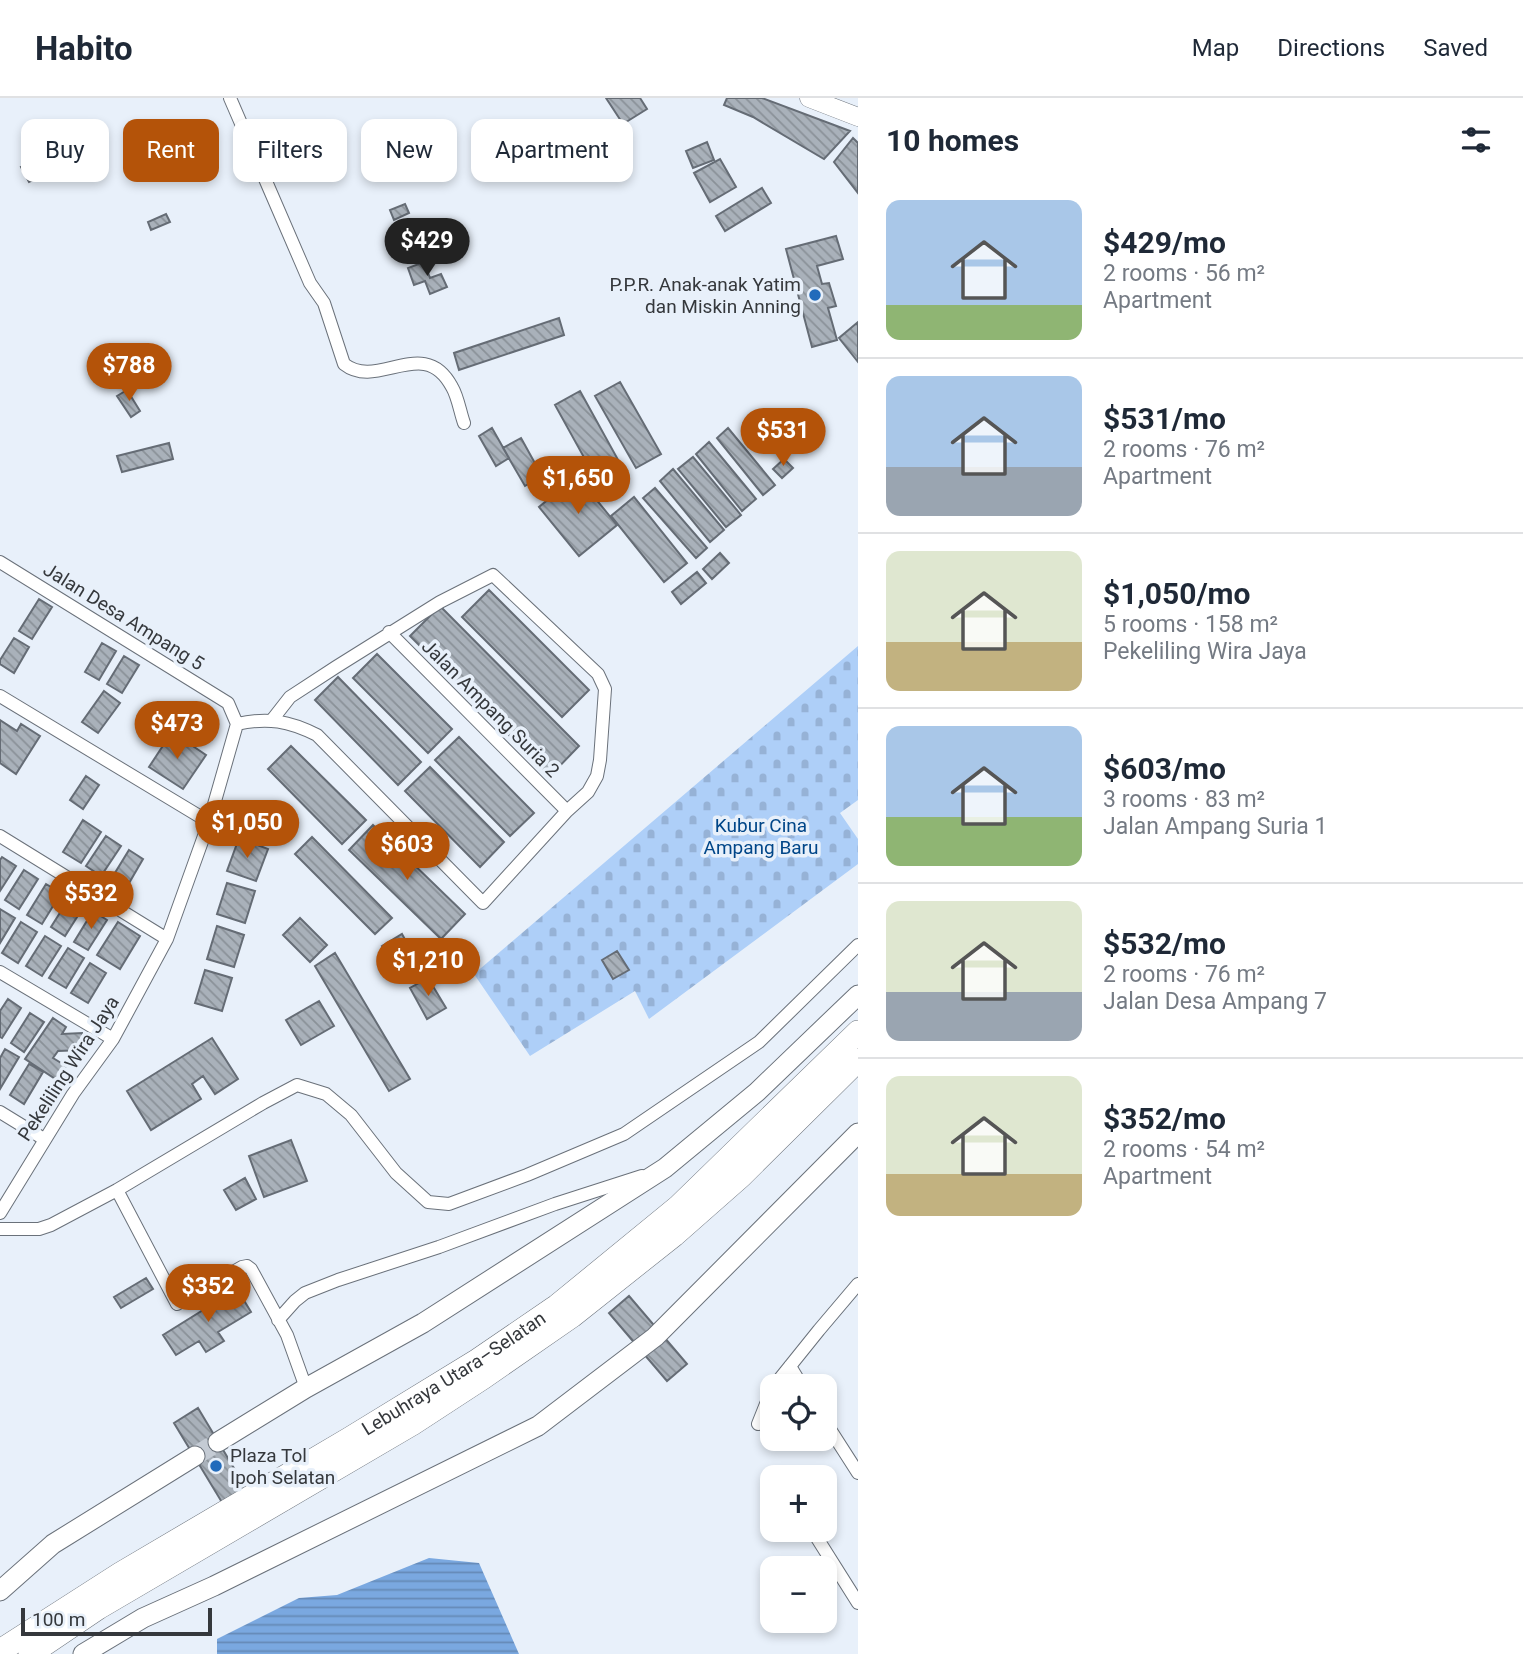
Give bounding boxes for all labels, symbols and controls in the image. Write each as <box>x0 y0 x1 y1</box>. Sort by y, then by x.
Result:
text: Habito <box>35 29 133 68</box>
text: Map <box>1192 34 1239 62</box>
text: Directions <box>1277 34 1385 62</box>
text: Saved <box>1423 34 1488 62</box>
chip: Buy <box>21 119 109 182</box>
chip: Rent <box>123 119 219 182</box>
chip: Filters <box>233 119 347 182</box>
chip: New <box>361 119 457 182</box>
chip: Apartment <box>471 119 633 182</box>
icon: filters <box>1457 121 1495 159</box>
text: 10 homes <box>886 123 1019 158</box>
pin: $429 <box>386 218 468 278</box>
text: $429/mo <box>1103 225 1226 260</box>
text: $429 <box>401 227 453 254</box>
icon: home <box>942 228 1026 312</box>
text: 2 rooms · 56 m² <box>1103 260 1265 287</box>
place label: P.P.R. Anak-anak Yatim dan Miskin Anning <box>609 273 801 318</box>
marker: P.P.R. Anak-anak Yatim dan Miskin Anning <box>807 287 823 303</box>
text: Apartment <box>1103 287 1212 314</box>
pin: $788 <box>88 344 170 403</box>
text: $788 <box>103 352 155 379</box>
text: $531/mo <box>1103 401 1226 436</box>
icon: home <box>942 404 1026 488</box>
pin: $531 <box>742 408 824 468</box>
text: $531 <box>757 417 809 444</box>
text: 2 rooms · 76 m² <box>1103 436 1265 463</box>
pin: $1,650 <box>521 456 635 516</box>
text: Apartment <box>1103 463 1212 490</box>
text: $1,650 <box>542 465 614 492</box>
street label: Jalan Desa Ampang 5 <box>39 558 208 675</box>
text: $1,050/mo <box>1103 576 1251 611</box>
icon: home <box>942 579 1026 663</box>
text: 5 rooms · 158 m² <box>1103 611 1278 638</box>
street label: Jalan Ampang Suria 2 <box>417 635 564 782</box>
text: Pekeliling Wira Jaya <box>1103 638 1307 665</box>
pin: $473 <box>136 702 218 761</box>
text: $473 <box>151 710 203 737</box>
text: $603/mo <box>1103 751 1226 786</box>
icon: home <box>942 754 1026 838</box>
text: 3 rooms · 83 m² <box>1103 786 1265 813</box>
pin: $1,050 <box>190 800 304 860</box>
text: $1,050 <box>211 809 283 836</box>
text: Jalan Ampang Suria 1 <box>1103 813 1328 840</box>
park label: Kubur Cina Ampang Baru <box>703 814 819 859</box>
pin: $603 <box>366 822 448 882</box>
text: $603 <box>381 831 433 858</box>
pin: $532 <box>50 872 132 931</box>
text: $532 <box>65 880 117 907</box>
text: $532/mo <box>1103 926 1226 961</box>
icon: home <box>942 929 1026 1013</box>
pin: $1,210 <box>371 939 485 998</box>
text: $1,210 <box>392 947 464 974</box>
text: 2 rooms · 76 m² <box>1103 961 1265 988</box>
text: Jalan Desa Ampang 7 <box>1103 988 1327 1015</box>
street label: Pekeliling Wira Jaya <box>13 991 124 1145</box>
text: $352/mo <box>1103 1101 1226 1136</box>
icon: home <box>942 1104 1026 1188</box>
text: 2 rooms · 54 m² <box>1103 1136 1265 1163</box>
text: Apartment <box>1103 1163 1212 1190</box>
pin: $352 <box>167 1264 249 1324</box>
text: $352 <box>182 1273 234 1300</box>
street label: Lebuhraya Utara–Selatan <box>358 1306 550 1440</box>
map controls <box>760 1374 837 1633</box>
button: locate <box>760 1374 837 1451</box>
place label: Plaza Tol Ipoh Selatan <box>230 1444 335 1489</box>
marker: Plaza Tol Ipoh Selatan <box>208 1458 224 1474</box>
button: + <box>760 1465 837 1542</box>
button: − <box>760 1556 837 1633</box>
scale bar <box>21 1605 212 1637</box>
text: 100 m <box>32 1608 85 1631</box>

